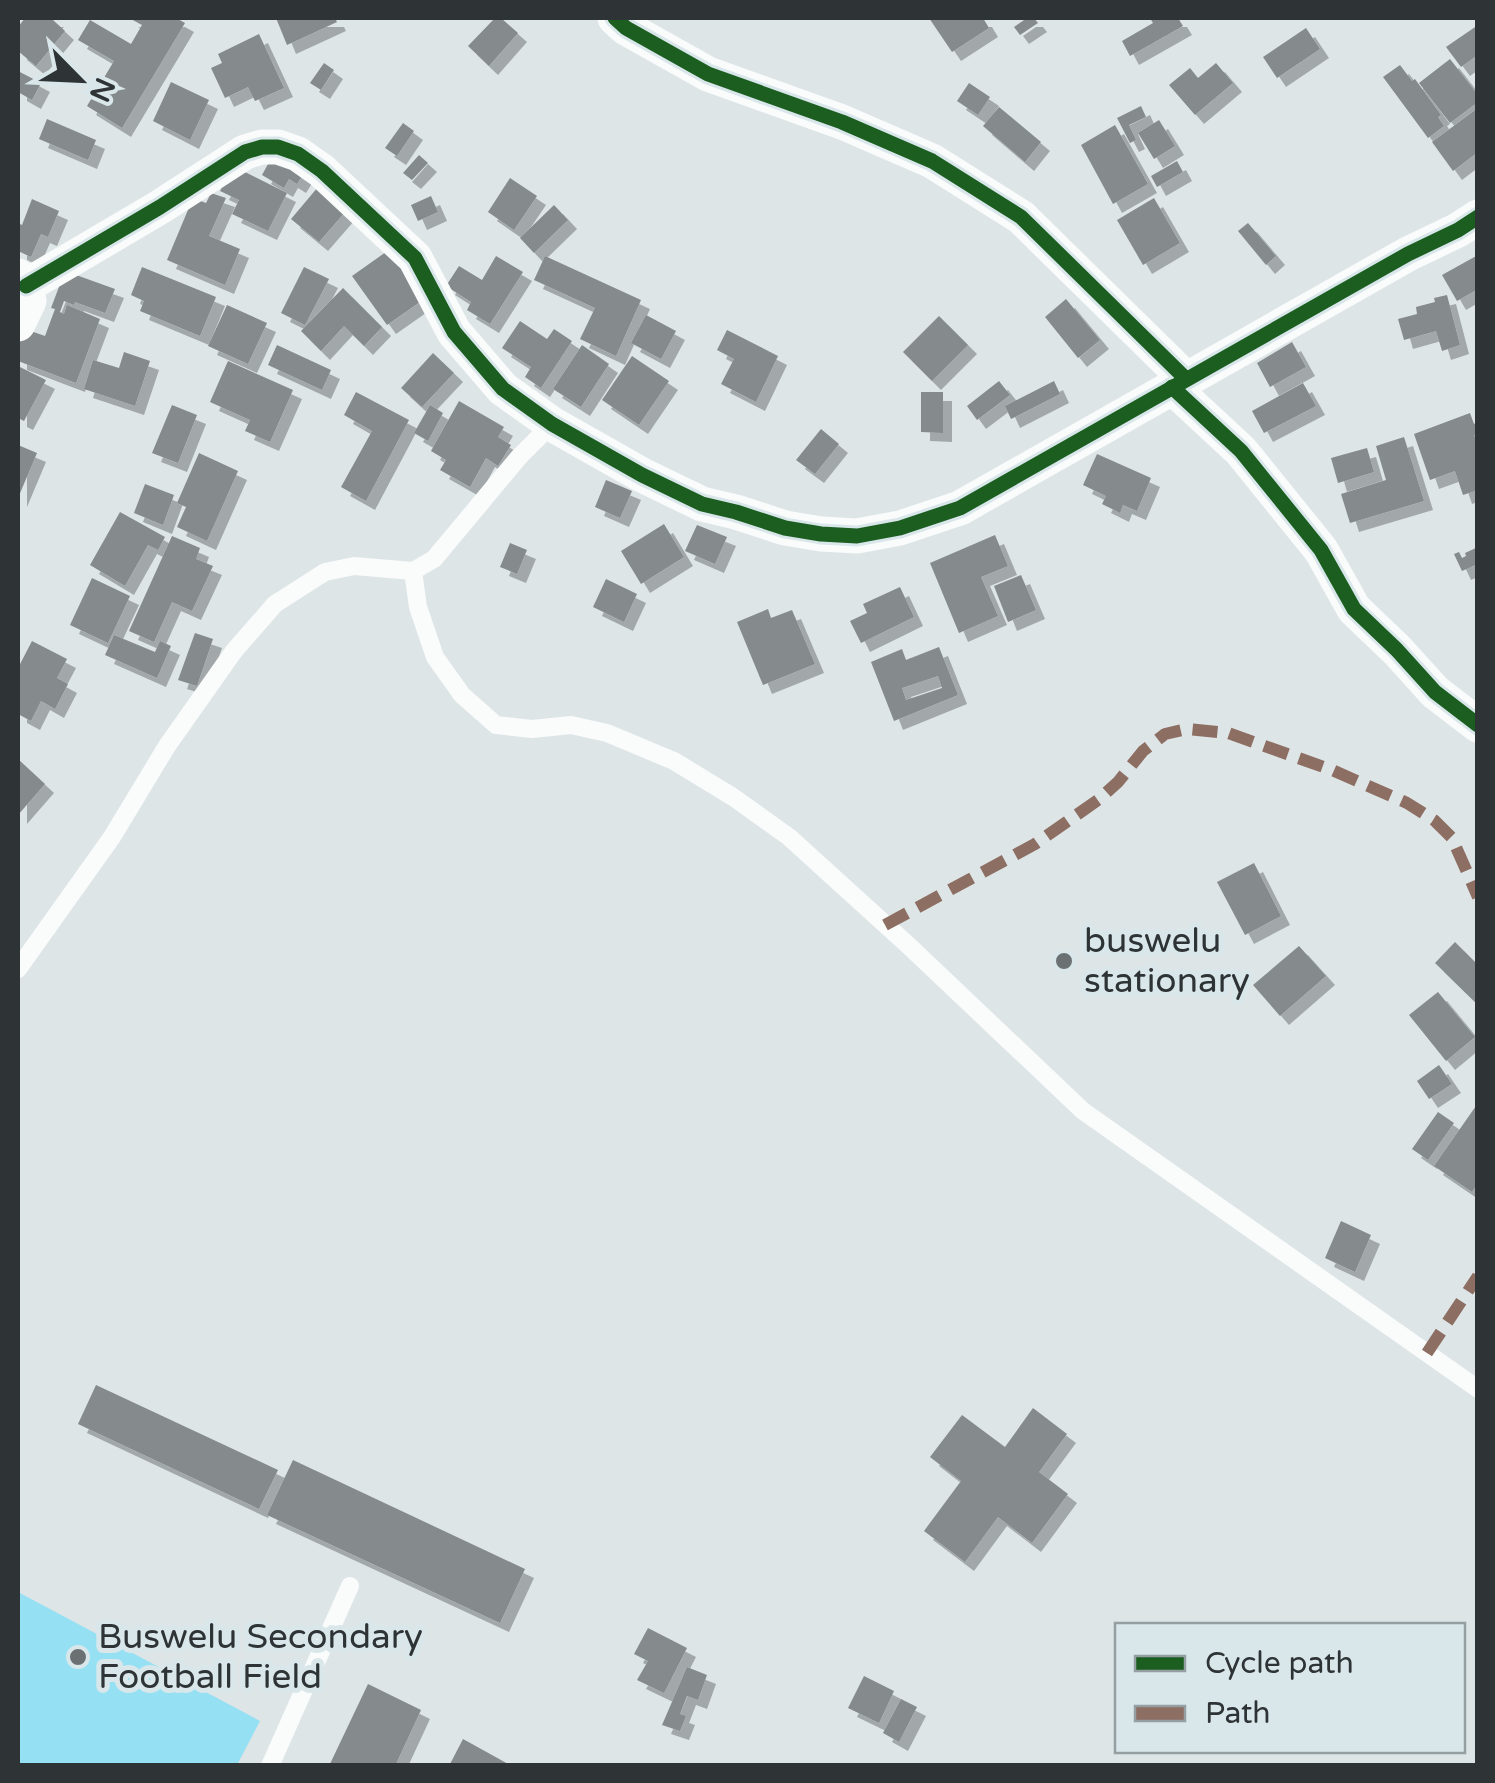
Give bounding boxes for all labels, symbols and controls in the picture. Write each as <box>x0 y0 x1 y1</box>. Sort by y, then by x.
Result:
north arrow <box>30 30 130 130</box>
text: N <box>82 73 122 107</box>
place label: buswelu stationary <box>1084 920 1250 1002</box>
marker: buswelu stationary <box>1053 950 1075 972</box>
place label: Buswelu Secondary Football Field <box>98 1616 423 1698</box>
legend <box>1115 1623 1465 1753</box>
text: Cycle path <box>1205 1645 1354 1682</box>
marker: Buswelu Secondary Football Field <box>67 1646 89 1668</box>
text: Path <box>1205 1695 1271 1732</box>

